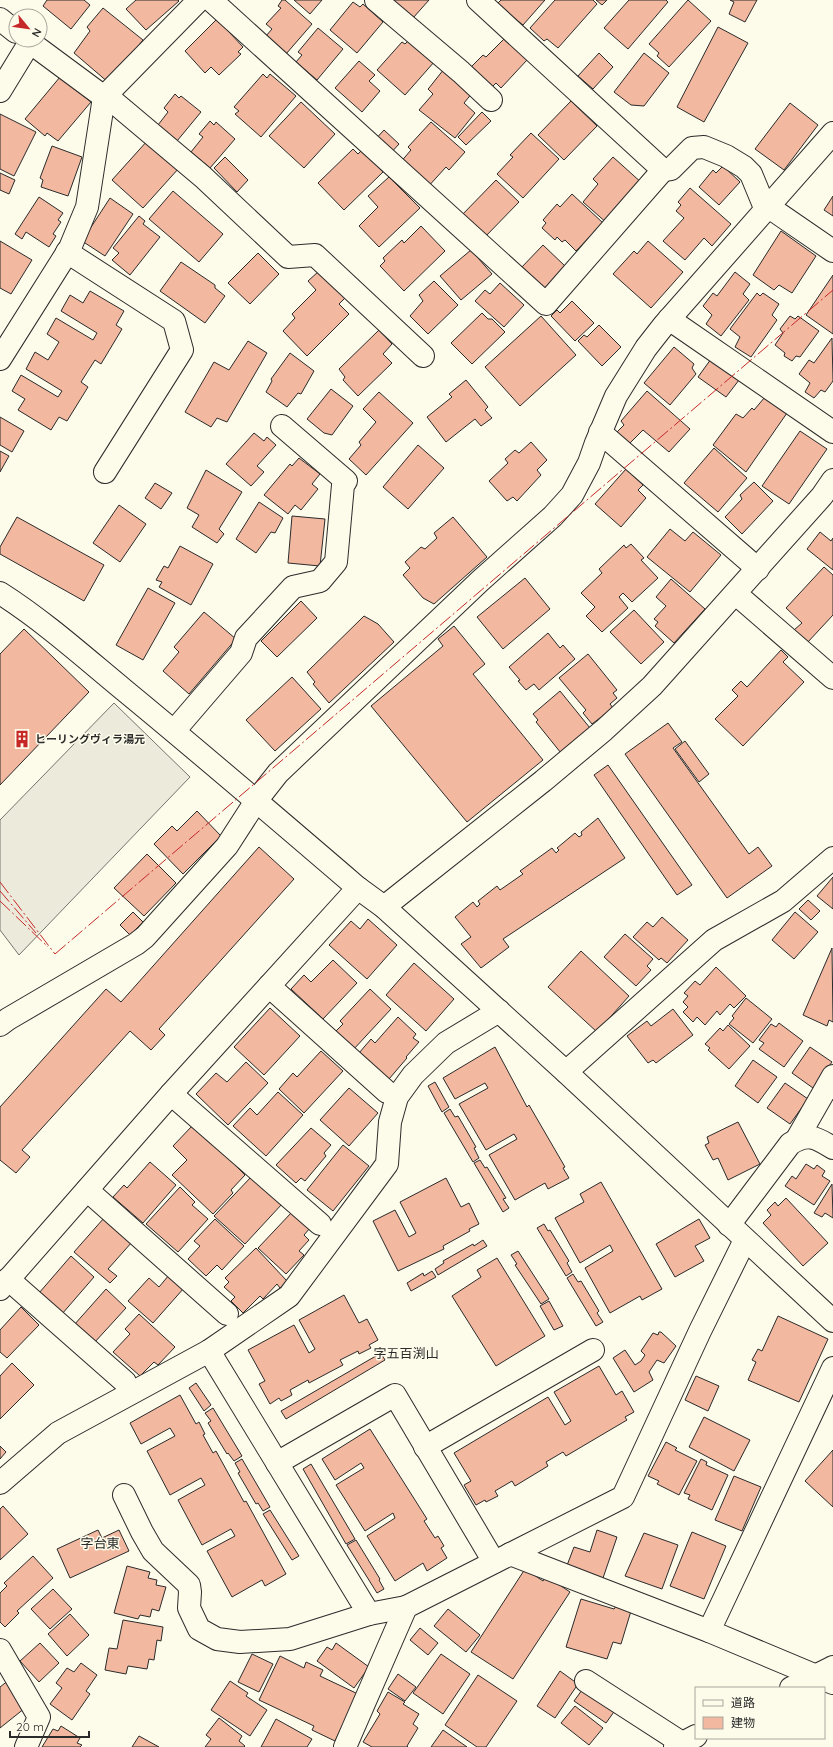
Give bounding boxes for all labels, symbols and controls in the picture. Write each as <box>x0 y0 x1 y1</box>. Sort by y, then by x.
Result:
north arrow <box>8 8 48 48</box>
text: N <box>29 26 45 40</box>
building icon: ヒーリングヴィラ湯元 <box>12 729 32 749</box>
place label: ヒーリングヴィラ湯元 <box>35 732 145 746</box>
district label: 字五百渕山 <box>373 1345 439 1361</box>
district label: 字台東 <box>80 1535 120 1551</box>
legend <box>695 1687 825 1739</box>
text: 道路 <box>731 1695 755 1710</box>
scale bar <box>10 1713 89 1739</box>
text: 建物 <box>731 1715 755 1730</box>
text: 20 m <box>16 1719 44 1734</box>

